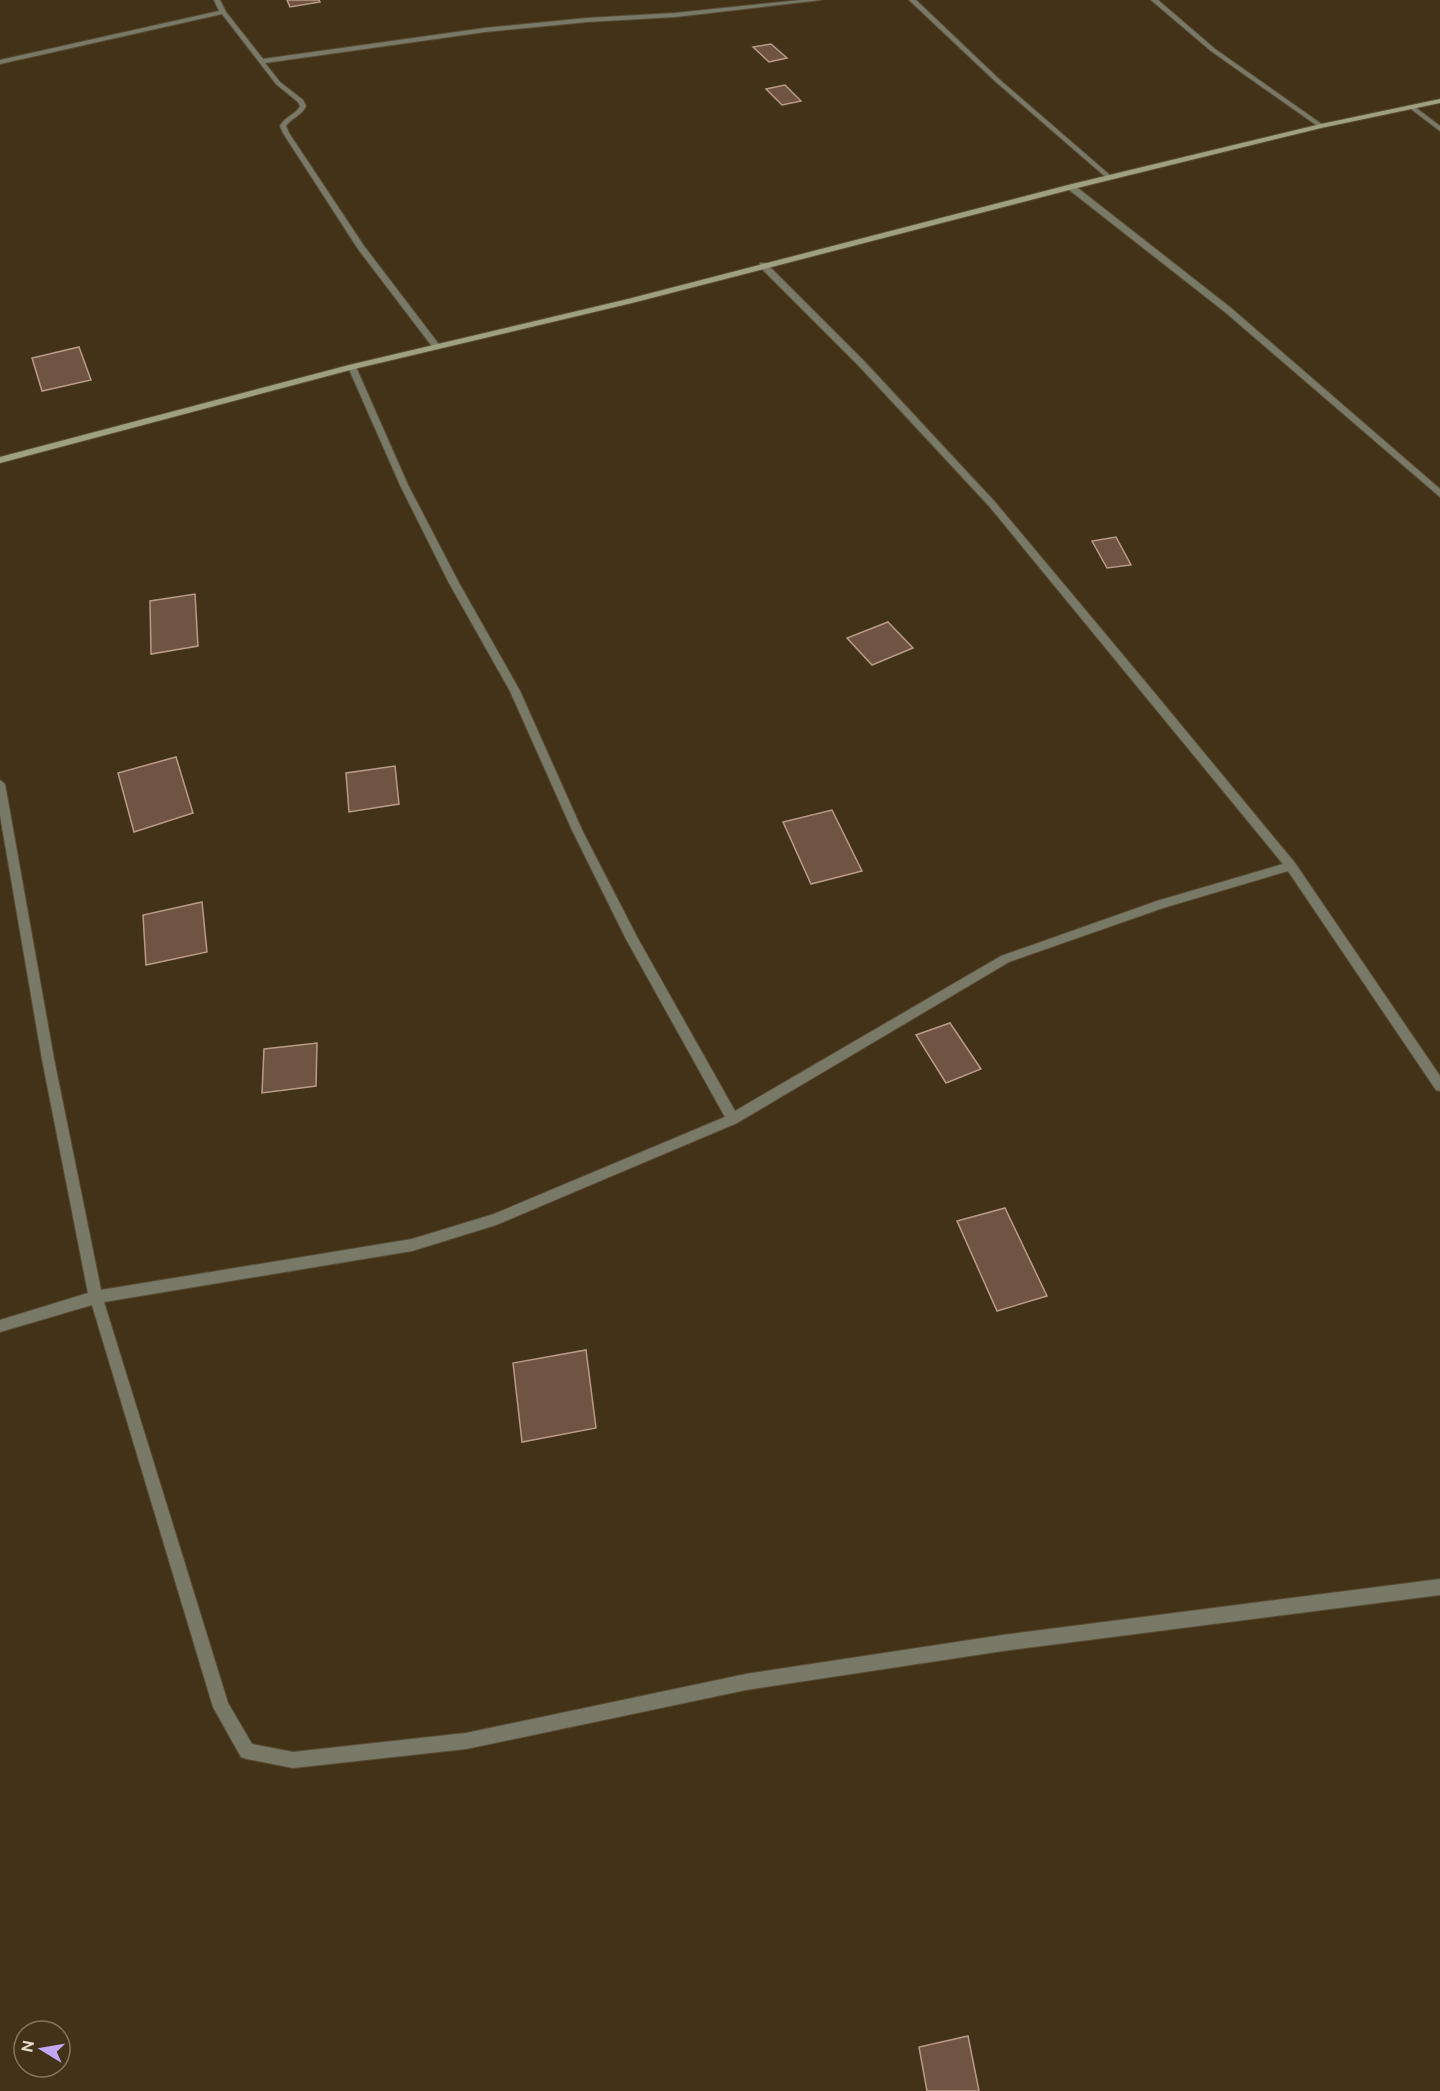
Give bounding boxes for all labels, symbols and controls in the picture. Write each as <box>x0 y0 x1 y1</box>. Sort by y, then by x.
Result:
north arrow <box>12 2019 72 2079</box>
text: N <box>17 2039 37 2054</box>

